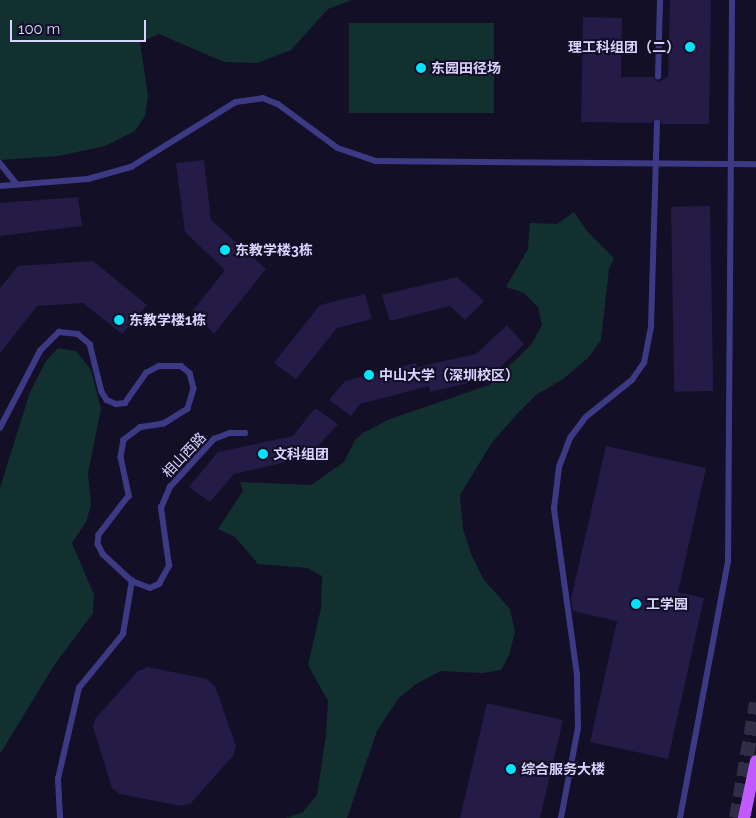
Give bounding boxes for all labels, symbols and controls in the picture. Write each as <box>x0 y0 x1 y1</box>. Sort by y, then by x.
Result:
scale bar <box>12 10 149 42</box>
text: 100 m <box>18 20 60 38</box>
place label: 理工科组团（二） <box>568 39 680 55</box>
marker: 理工科组团（二） <box>684 41 696 53</box>
place label: 东园田径场 <box>431 60 501 76</box>
marker: 东园田径场 <box>415 62 427 74</box>
place label: 东教学楼3栋 <box>235 242 313 258</box>
marker: 东教学楼3栋 <box>219 244 231 256</box>
place label: 东教学楼1栋 <box>129 312 206 328</box>
marker: 东教学楼1栋 <box>113 314 125 326</box>
place label: 中山大学（深圳校区） <box>379 367 519 383</box>
marker: 中山大学（深圳校区） <box>363 369 375 381</box>
street label: 相山西路 <box>159 429 209 481</box>
place label: 文科组团 <box>273 446 329 462</box>
marker: 文科组团 <box>257 448 269 460</box>
place label: 工学园 <box>646 596 688 612</box>
marker: 工学园 <box>630 598 642 610</box>
place label: 综合服务大楼 <box>521 761 605 777</box>
marker: 综合服务大楼 <box>505 763 517 775</box>

